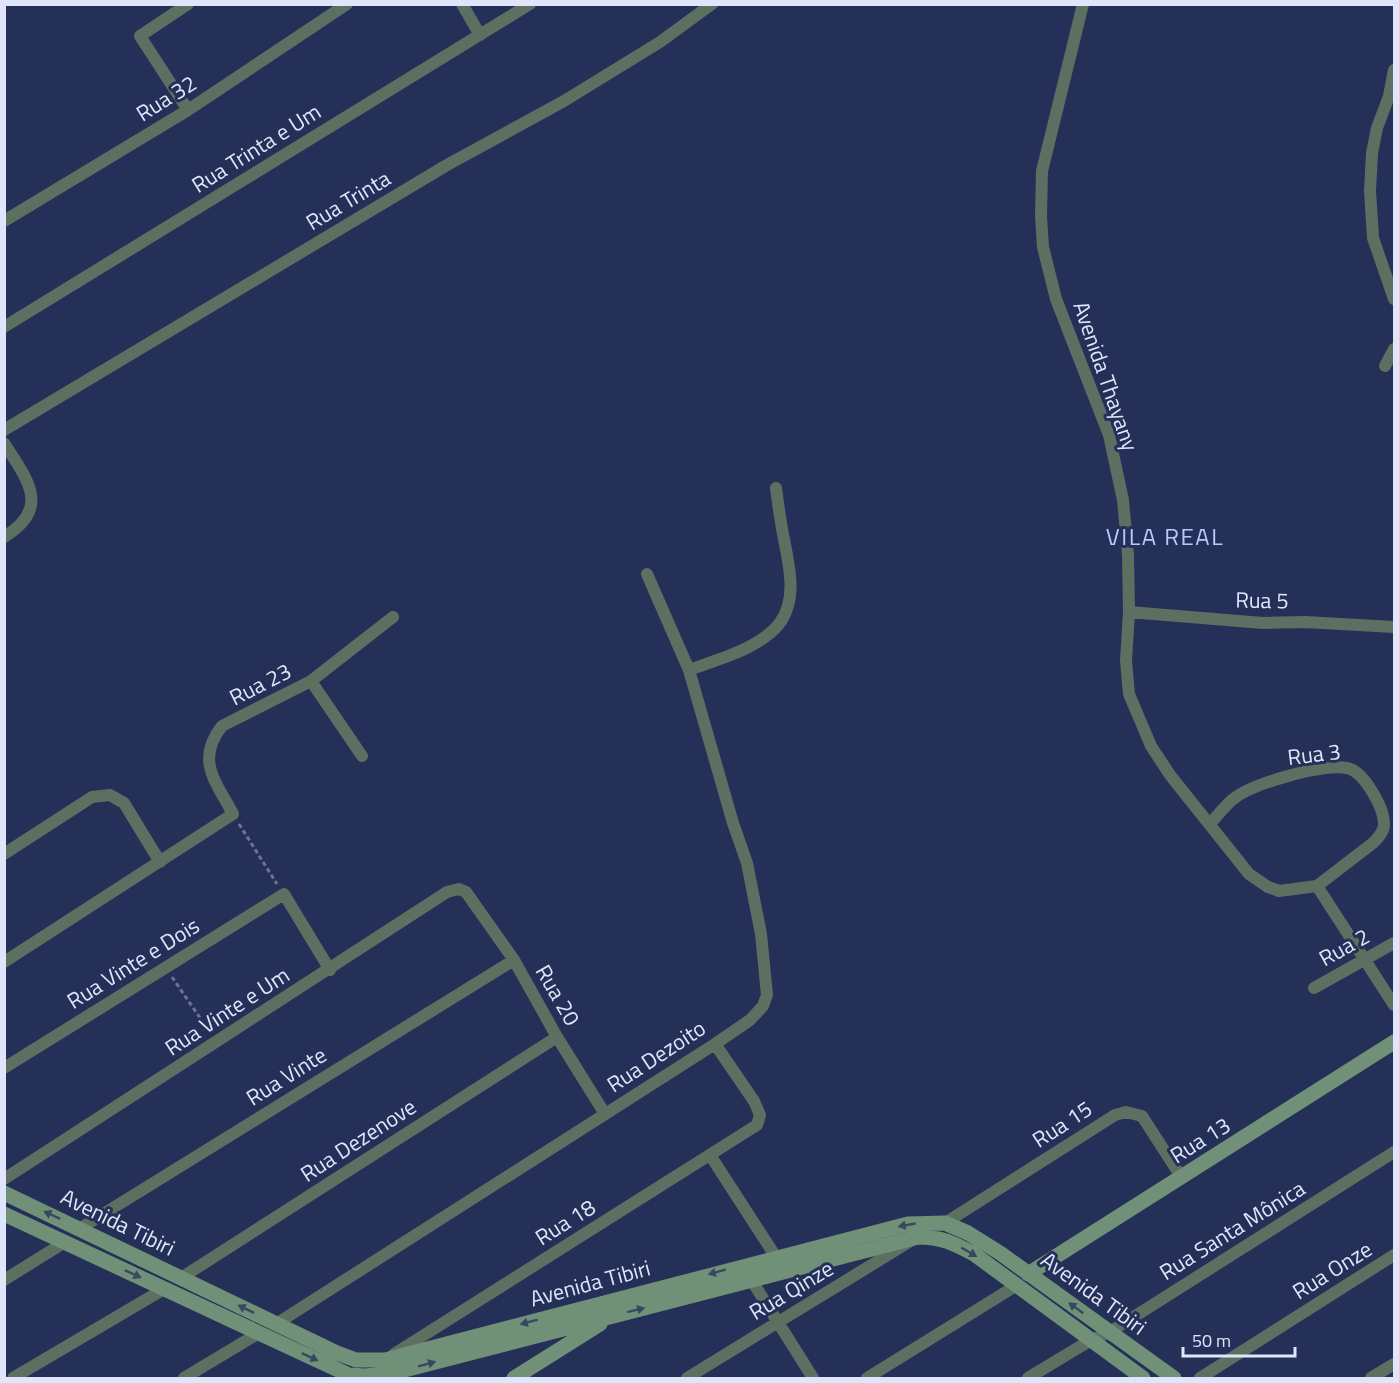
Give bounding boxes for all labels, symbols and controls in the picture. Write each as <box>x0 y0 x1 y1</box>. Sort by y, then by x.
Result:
street label: Rua 32 <box>129 66 203 130</box>
street label: Rua Trinta e Um <box>185 95 327 201</box>
street label: Rua Trinta <box>299 161 397 239</box>
street label: Avenida Thayany <box>1064 297 1148 456</box>
district label: VILA REAL <box>1106 518 1224 554</box>
street label: Rua 5 <box>1235 583 1289 617</box>
street label: Rua 23 <box>223 654 297 714</box>
street label: Rua 3 <box>1285 734 1343 774</box>
street label: Rua Vinte e Dois <box>60 909 206 1017</box>
street label: Rua 2 <box>1312 919 1376 975</box>
street label: Rua Vinte e Um <box>158 958 296 1064</box>
street label: Rua 20 <box>527 958 589 1032</box>
street label: Rua Dezoito <box>600 1011 712 1101</box>
street label: Rua Vinte <box>239 1038 333 1114</box>
street label: Rua Dezenove <box>293 1090 423 1190</box>
street label: Rua 15 <box>1025 1092 1099 1156</box>
street label: Rua 13 <box>1163 1108 1237 1172</box>
street label: Rua Santa Mônica <box>1152 1171 1312 1289</box>
street label: Avenida Tibiri <box>55 1180 181 1264</box>
street label: Rua 18 <box>528 1190 602 1254</box>
one-way arrow <box>43 1211 60 1220</box>
one-way arrow <box>897 1221 916 1230</box>
street label: Rua Onze <box>1285 1232 1379 1308</box>
street label: Avenida Tibiri <box>1034 1243 1154 1343</box>
one-way arrow <box>961 1246 977 1257</box>
street label: Avenida Tibiri <box>526 1251 654 1315</box>
street label: Rua Qinze <box>742 1251 840 1329</box>
one-way arrow <box>708 1268 727 1278</box>
one-way arrow <box>125 1270 142 1279</box>
one-way arrow <box>1068 1302 1084 1314</box>
one-way arrow <box>627 1304 645 1314</box>
one-way arrow <box>237 1305 255 1315</box>
one-way arrow <box>520 1318 538 1327</box>
scale bar <box>1183 1320 1296 1358</box>
text: 50 m <box>1192 1327 1231 1354</box>
one-way arrow <box>301 1353 319 1362</box>
one-way arrow <box>418 1359 436 1369</box>

